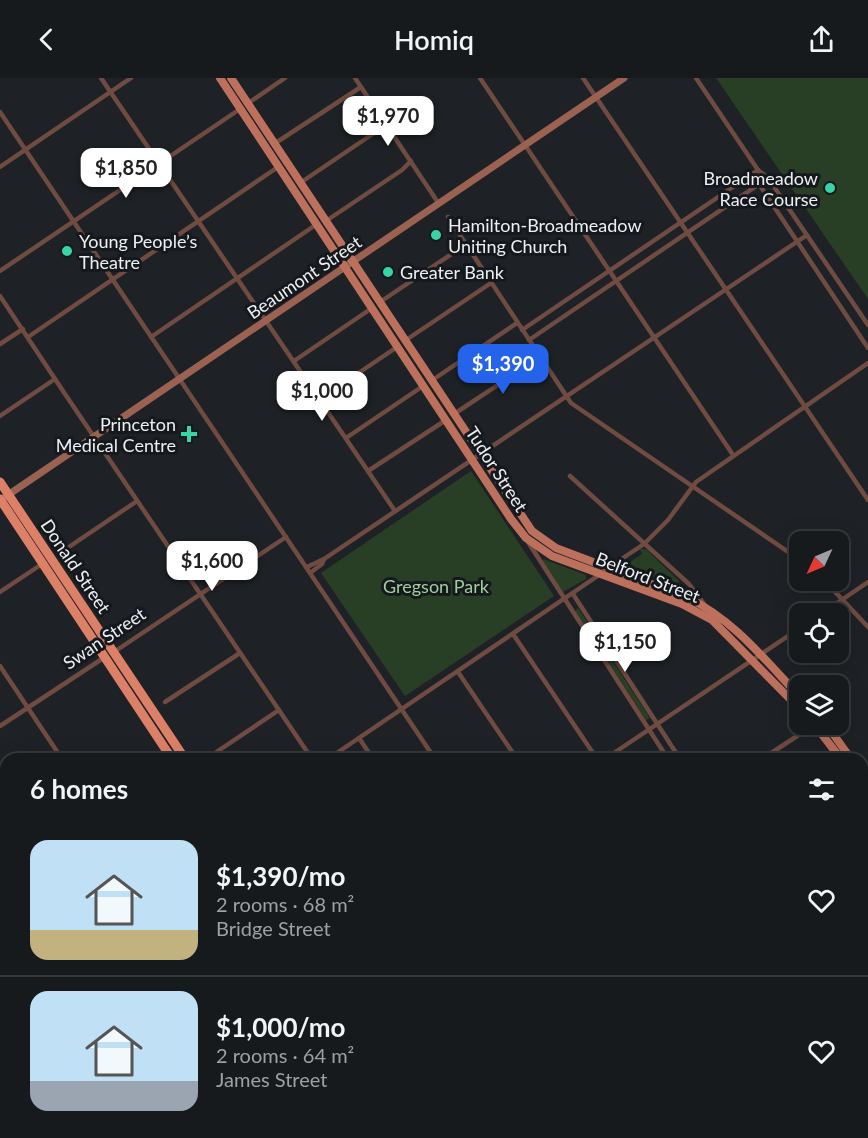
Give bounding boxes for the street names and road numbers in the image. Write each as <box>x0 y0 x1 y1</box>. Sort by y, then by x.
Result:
street label: Beaumont Street <box>243 230 366 323</box>
street label: Tudor Street <box>461 422 533 516</box>
street label: Donald Street <box>36 515 116 618</box>
street label: Belford Street <box>593 547 704 607</box>
street label: Swan Street <box>59 602 150 674</box>

